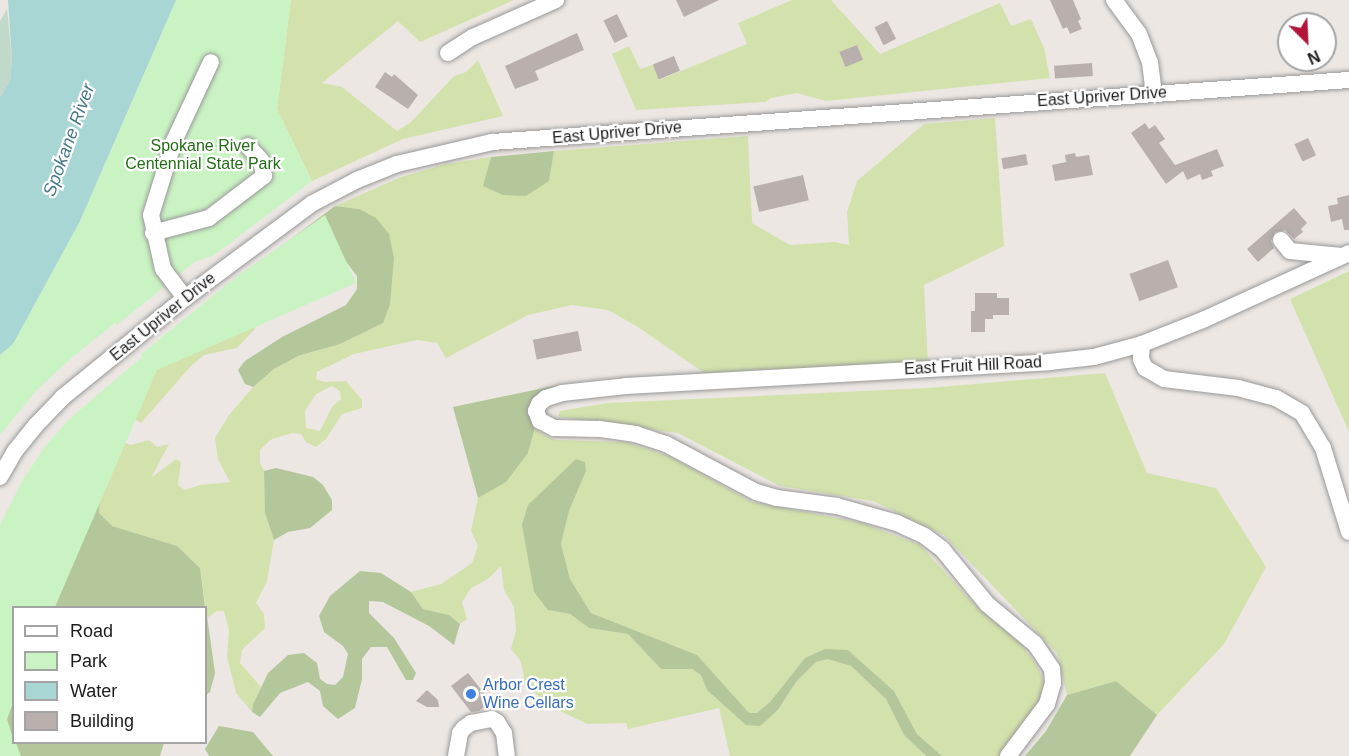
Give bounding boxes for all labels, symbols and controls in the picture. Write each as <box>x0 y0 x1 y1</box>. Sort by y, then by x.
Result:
north arrow <box>1277 12 1337 72</box>
text: N <box>1305 47 1322 67</box>
water label: Spokane River <box>39 81 99 199</box>
street label: East Upriver Drive <box>1037 83 1167 111</box>
street label: East Upriver Drive <box>552 118 682 148</box>
park label: Spokane River Centennial State Park <box>125 136 281 174</box>
street label: East Upriver Drive <box>107 269 219 365</box>
street label: East Fruit Hill Road <box>904 353 1042 379</box>
legend <box>12 606 207 744</box>
text: Road <box>70 621 113 641</box>
text: Park <box>70 651 107 671</box>
place label: Arbor Crest Wine Cellars <box>483 675 574 713</box>
text: Water <box>70 681 117 701</box>
marker: Arbor Crest Wine Cellars <box>464 687 478 701</box>
text: Building <box>70 711 134 731</box>

